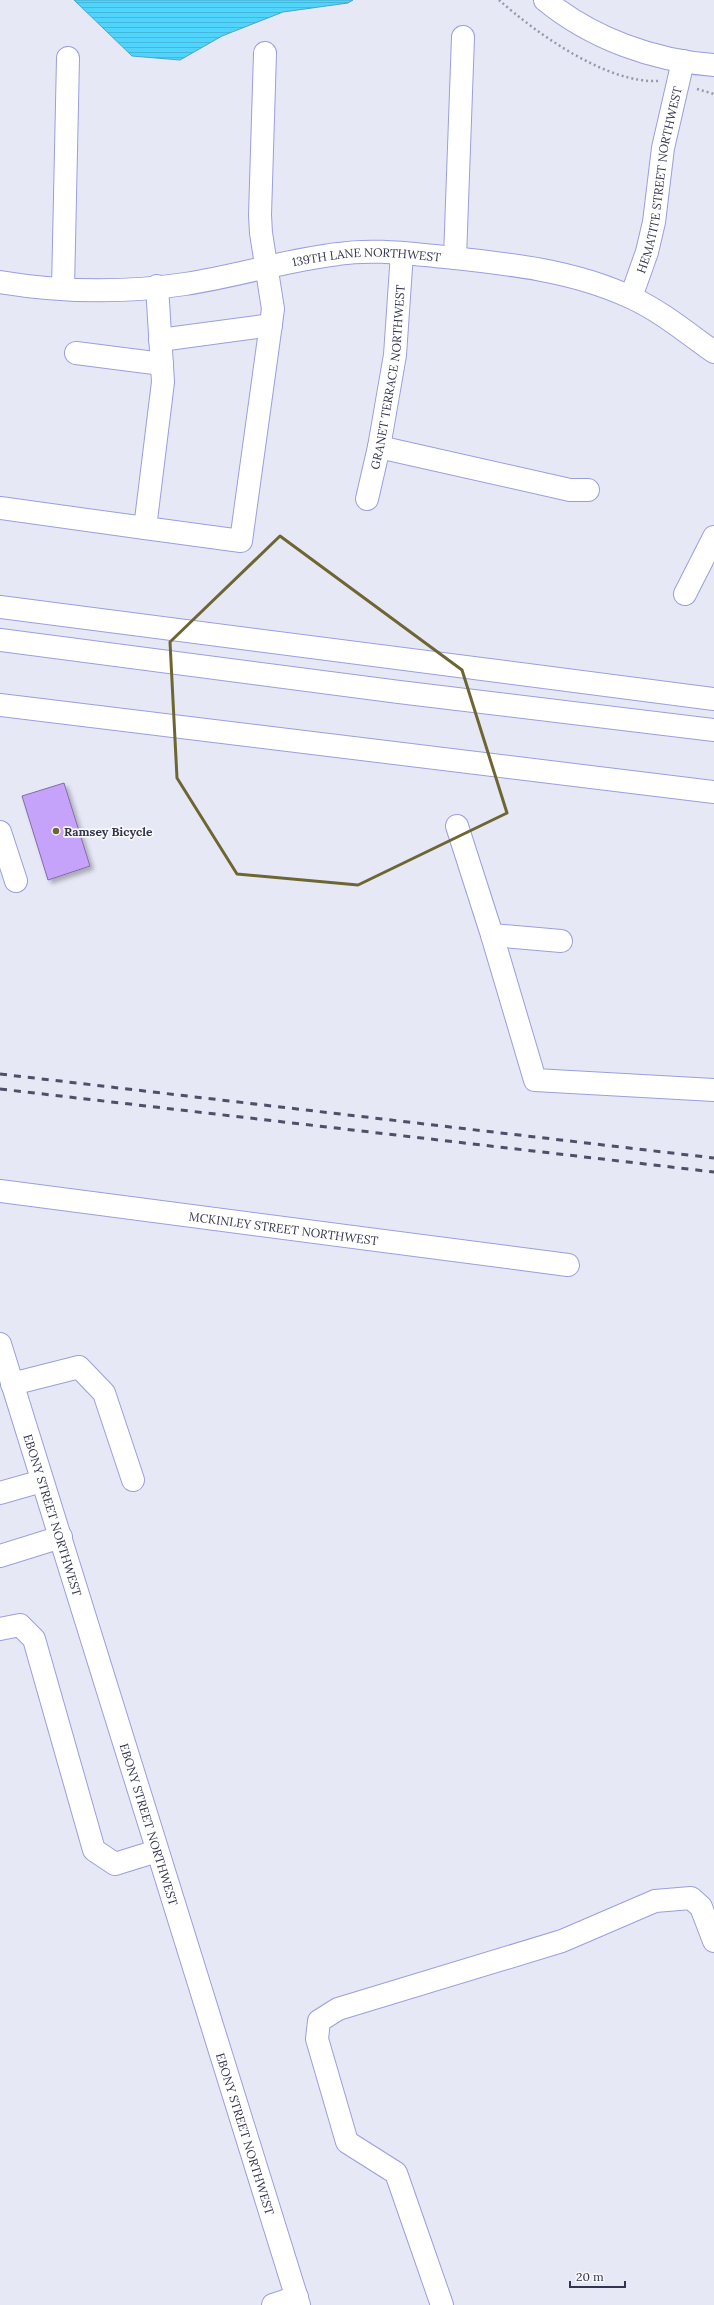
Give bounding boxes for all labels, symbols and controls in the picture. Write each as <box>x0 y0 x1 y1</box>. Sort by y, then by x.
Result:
street label: HEMATITE STREET NORTHWEST <box>633 85 684 275</box>
street label: 139TH LANE NORTHWEST <box>291 244 442 269</box>
street label: GRANET TERRACE NORTHWEST <box>367 284 407 471</box>
place label: Ramsey Bicycle <box>64 824 153 839</box>
marker: Ramsey Bicycle <box>51 826 61 836</box>
street label: MCKINLEY STREET NORTHWEST <box>188 1208 379 1248</box>
street label: EBONY STREET NORTHWEST <box>21 1432 86 1598</box>
street label: EBONY STREET NORTHWEST <box>117 1741 182 1908</box>
street label: EBONY STREET NORTHWEST <box>213 2051 278 2217</box>
scale bar <box>570 2263 625 2289</box>
text: 20 m <box>576 2269 604 2284</box>

